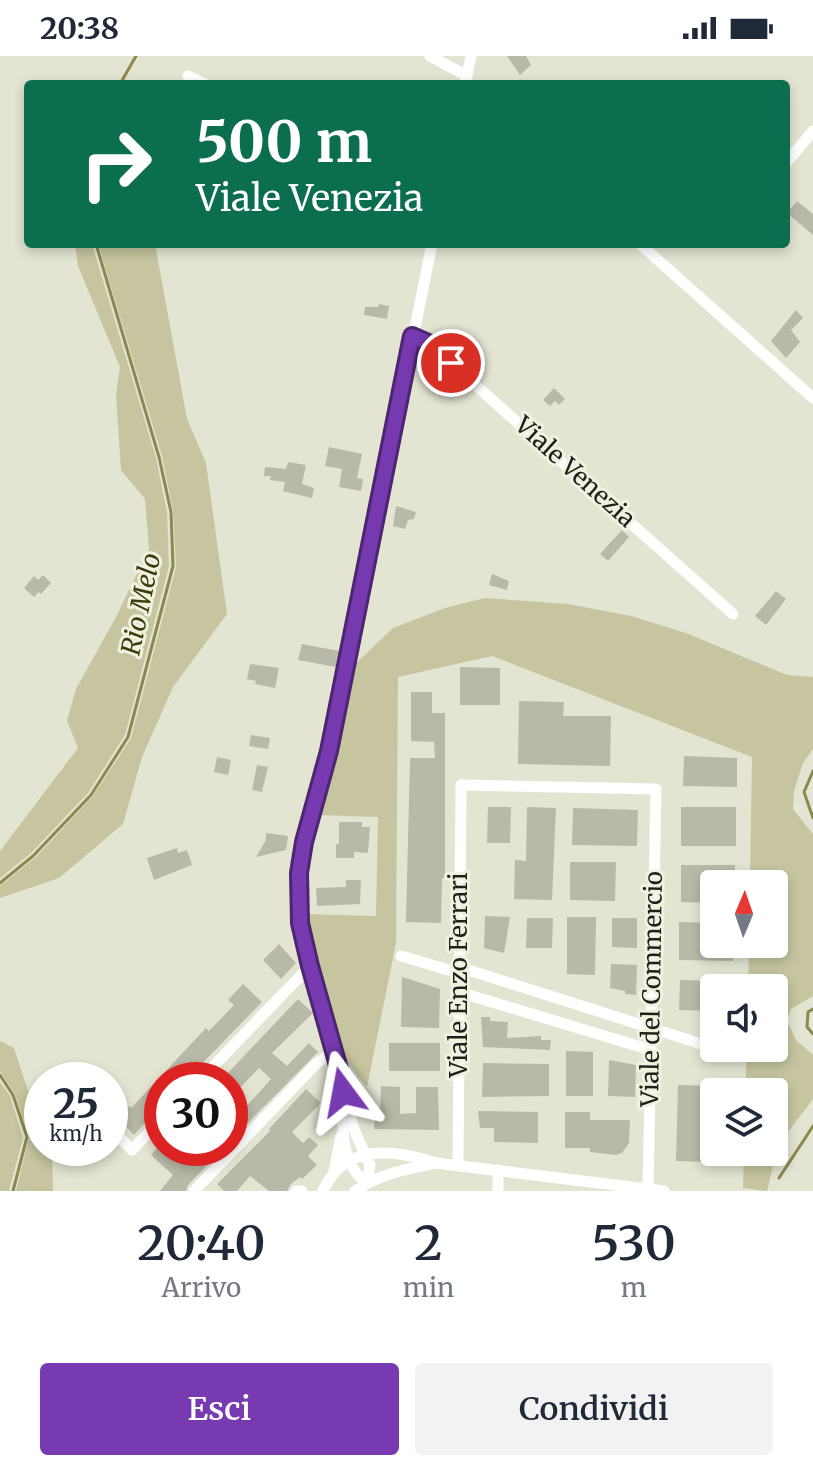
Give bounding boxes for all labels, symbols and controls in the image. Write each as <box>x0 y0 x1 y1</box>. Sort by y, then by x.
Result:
text: 20:38 <box>40 9 119 47</box>
text: 500 m <box>196 107 372 177</box>
icon: right <box>64 112 168 216</box>
text: Viale Venezia <box>196 176 423 221</box>
pin <box>417 329 485 397</box>
icon: arrive <box>429 341 473 385</box>
street label: Viale Venezia <box>508 409 642 534</box>
water label: Rio Melo <box>114 550 167 658</box>
north arrow <box>700 870 788 958</box>
map controls <box>700 870 788 1166</box>
street label: Viale del Commercio <box>634 871 669 1108</box>
street label: Viale Enzo Ferrari <box>443 872 474 1079</box>
button: sound <box>700 974 788 1062</box>
position arrow <box>301 1050 385 1134</box>
speed limit sign: 30 <box>144 1062 248 1166</box>
button: layers <box>700 1078 788 1166</box>
text: 25 <box>53 1079 99 1129</box>
text: km/h <box>50 1121 102 1146</box>
text: 20:40 <box>137 1213 266 1273</box>
text: 2 <box>414 1213 443 1273</box>
text: 530 <box>592 1213 676 1273</box>
text: Arrivo <box>162 1271 241 1304</box>
text: min <box>403 1271 454 1304</box>
text: m <box>621 1271 647 1304</box>
button: Esci <box>40 1363 399 1455</box>
button: Condividi <box>415 1363 773 1455</box>

